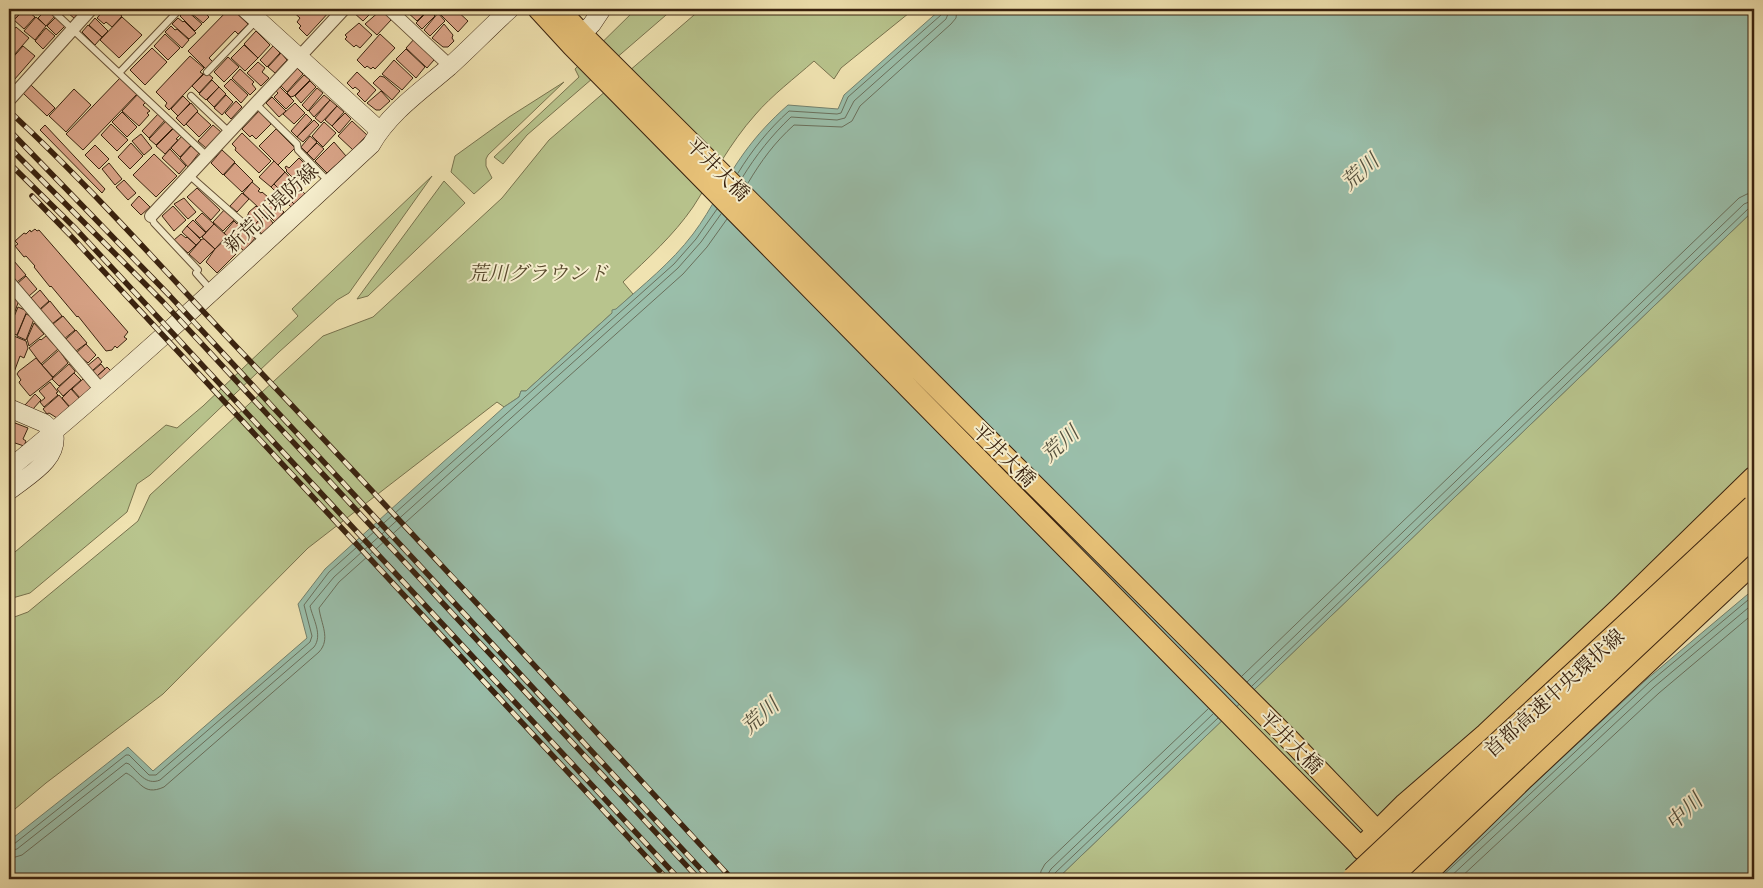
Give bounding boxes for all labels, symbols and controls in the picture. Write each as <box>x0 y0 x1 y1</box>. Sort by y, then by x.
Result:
street label: 平井大橋 <box>678 132 755 209</box>
water label: 荒川 <box>1336 147 1388 199</box>
street label: 新荒川堤防線 <box>219 158 326 261</box>
park label: 荒川グラウンド <box>468 261 609 290</box>
street label: 平井大橋 <box>964 418 1041 495</box>
water label: 荒川 <box>1036 419 1088 471</box>
street label: 首都高速中央環状線 <box>1479 624 1632 766</box>
water label: 荒川 <box>736 691 788 743</box>
street label: 平井大橋 <box>1251 705 1328 782</box>
water label: 中川 <box>1660 787 1712 839</box>

